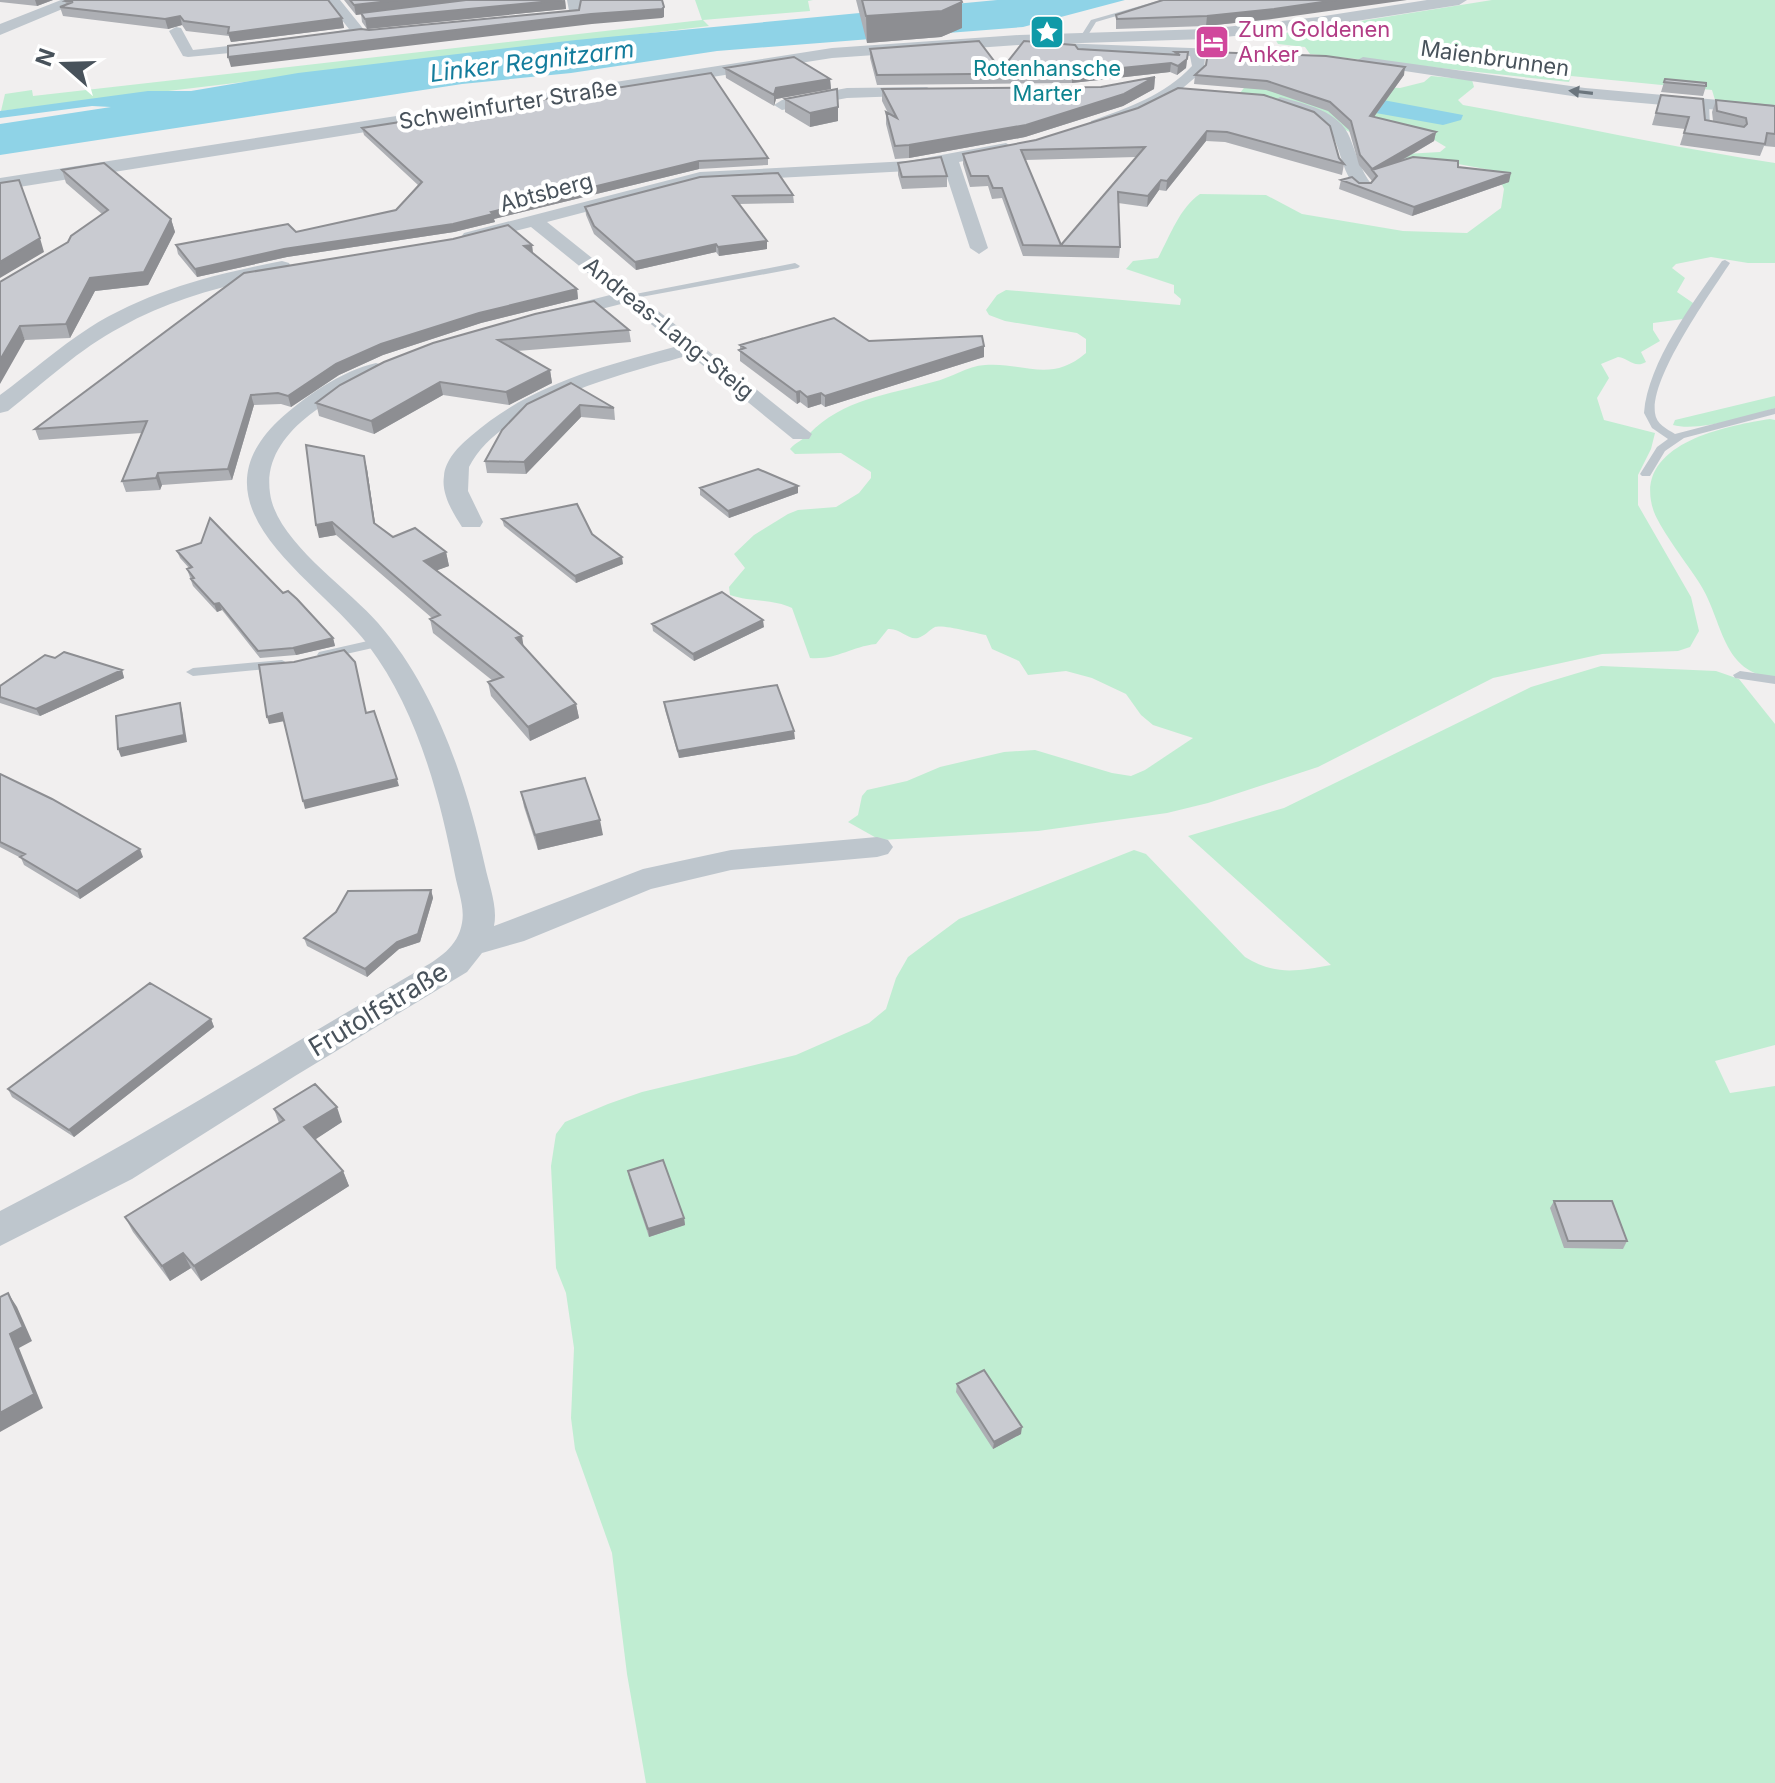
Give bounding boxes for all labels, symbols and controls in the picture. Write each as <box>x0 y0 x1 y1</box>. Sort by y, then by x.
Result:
place icon: Rotenhansche Marter <box>1028 13 1066 51</box>
place label: Zum Goldenen Anker <box>1238 16 1390 67</box>
hotel icon: Zum Goldenen Anker <box>1193 23 1231 61</box>
north arrow <box>24 24 104 104</box>
water label: Linker Regnitzarm <box>428 34 636 88</box>
street label: Maienbrunnen <box>1419 35 1571 81</box>
text: N <box>30 45 60 69</box>
place label: Rotenhansche Marter <box>973 55 1121 106</box>
street label: Schweinfurter Straße <box>397 74 619 134</box>
one-way arrow <box>1568 85 1593 98</box>
street label: Abtsberg <box>497 167 595 217</box>
street label: Andreas-Lang-Steig <box>579 252 759 404</box>
street label: Frutolfstraße <box>303 955 453 1063</box>

